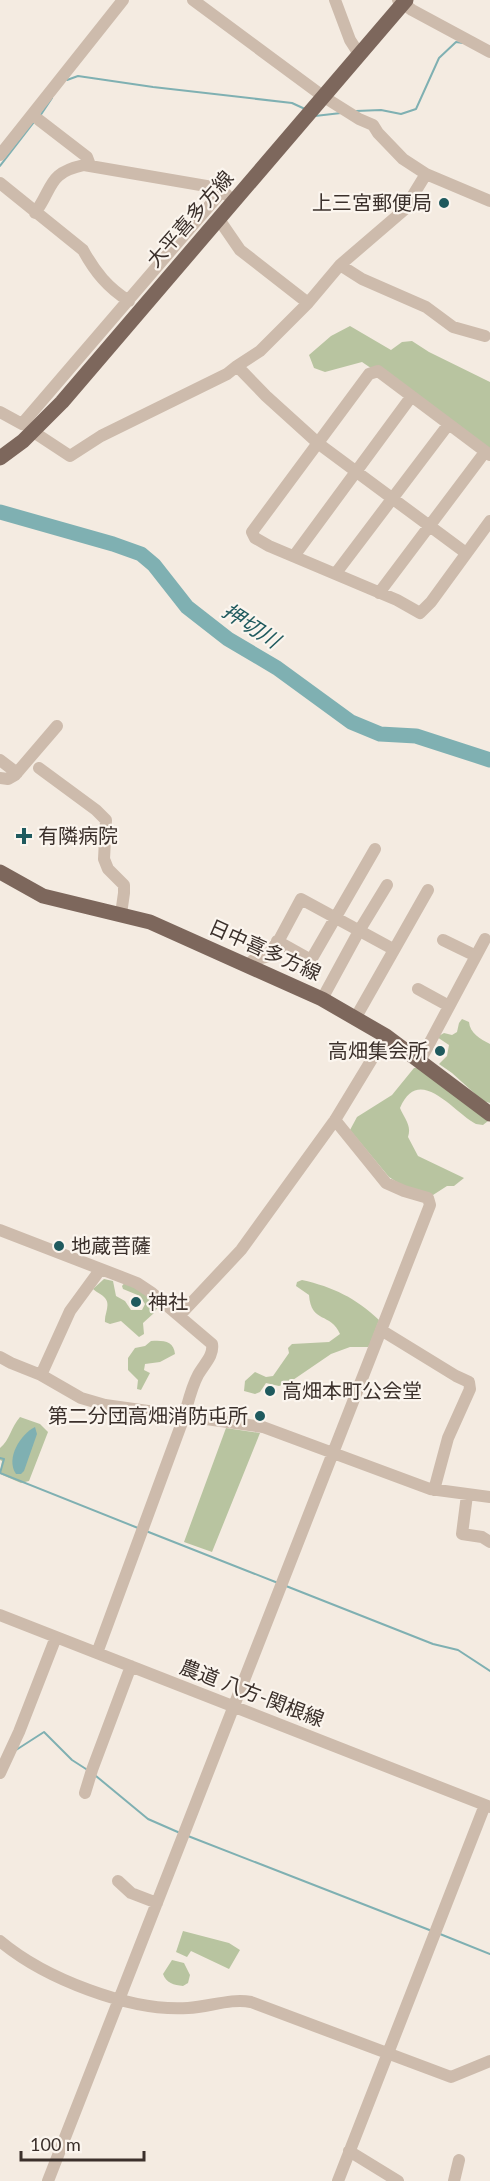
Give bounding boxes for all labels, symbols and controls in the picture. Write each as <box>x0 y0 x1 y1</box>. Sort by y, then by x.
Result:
street label: 大平喜多方線 <box>141 165 238 271</box>
place label: 上三宮郵便局 <box>312 190 432 214</box>
marker: 上三宮郵便局 <box>437 196 451 210</box>
water label: 押切川 <box>219 597 287 653</box>
place label: 有隣病院 <box>38 823 118 847</box>
marker: 有隣病院 <box>15 827 33 845</box>
street label: 日中喜多方線 <box>206 914 325 984</box>
place label: 高畑集会所 <box>328 1038 428 1062</box>
marker: 高畑集会所 <box>433 1044 447 1058</box>
place label: 地蔵菩薩 <box>71 1233 151 1257</box>
marker: 地蔵菩薩 <box>52 1239 66 1253</box>
place label: 神社 <box>148 1289 188 1313</box>
marker: 神社 <box>129 1295 143 1309</box>
place label: 高畑本町公会堂 <box>282 1378 422 1402</box>
marker: 高畑本町公会堂 <box>263 1384 277 1398</box>
place label: 第二分団高畑消防屯所 <box>48 1403 248 1427</box>
marker: 第二分団高畑消防屯所 <box>253 1409 267 1423</box>
street label: 農道 八方-関根線 <box>177 1654 328 1731</box>
scale bar <box>21 2124 144 2162</box>
text: 100 m <box>30 2133 81 2155</box>

